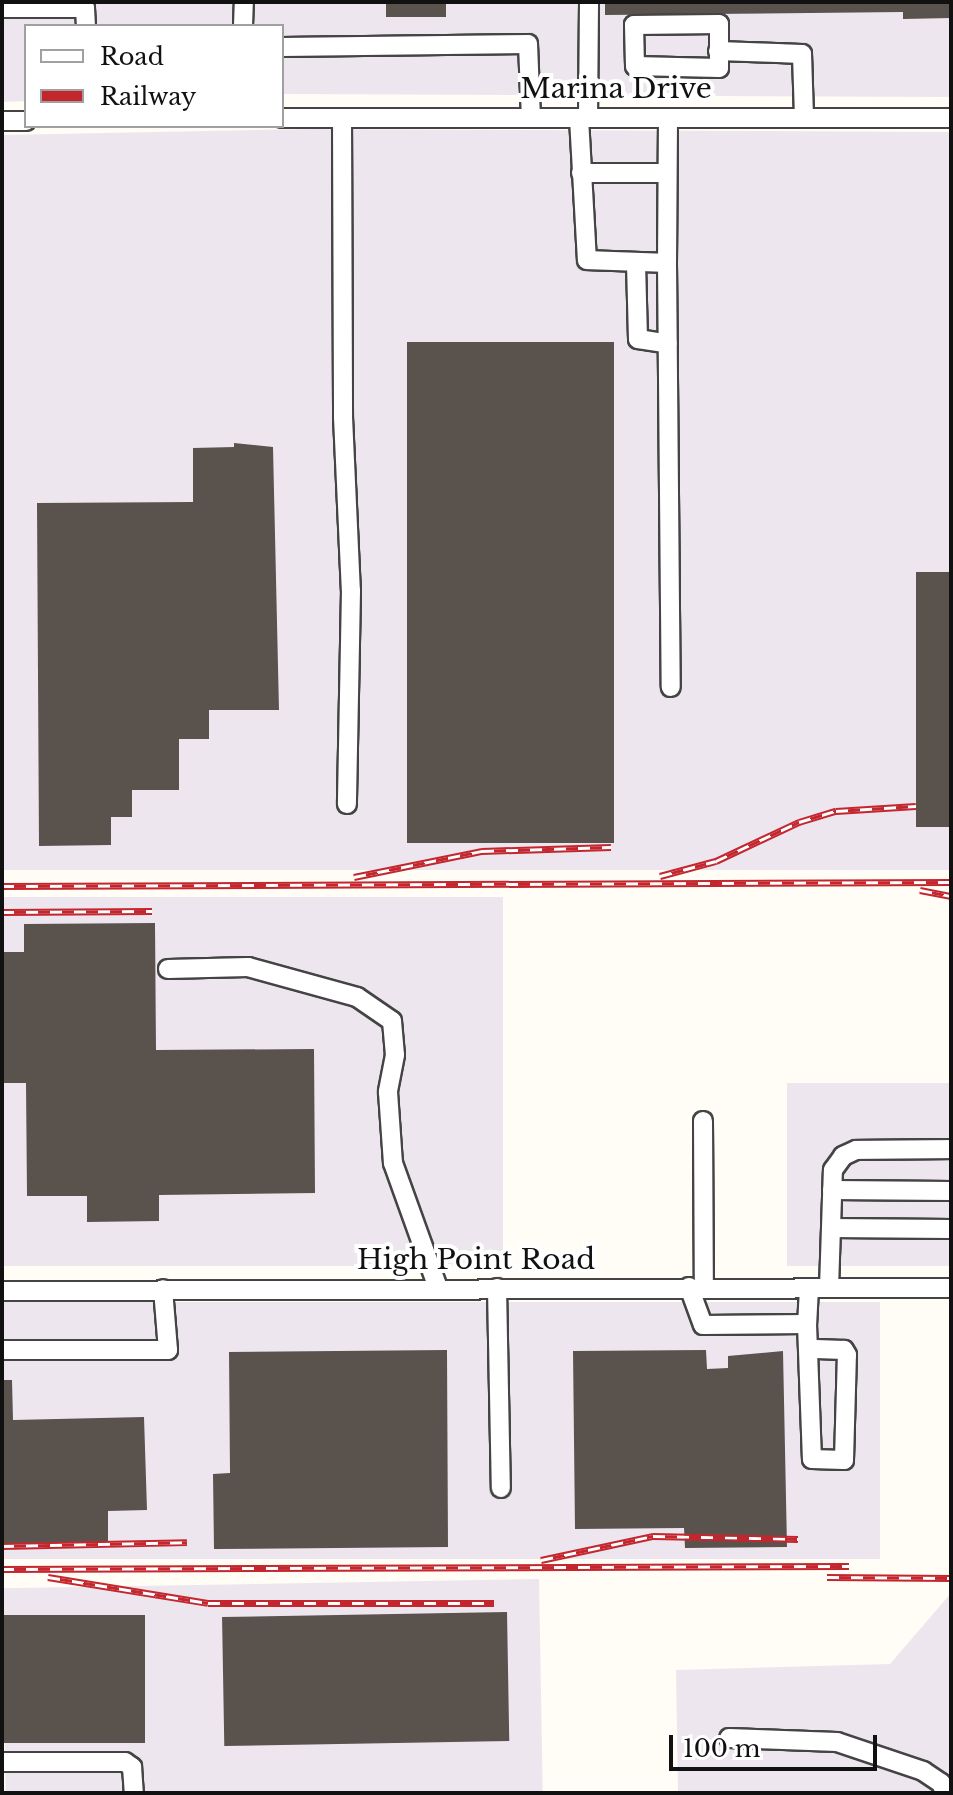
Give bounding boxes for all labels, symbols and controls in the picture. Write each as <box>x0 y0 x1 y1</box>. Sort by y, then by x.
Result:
legend <box>24 24 284 128</box>
text: Road <box>100 42 164 71</box>
street label: Marina Drive <box>520 72 712 106</box>
text: Railway <box>100 82 196 111</box>
street label: High Point Road <box>357 1243 595 1277</box>
scale bar <box>673 1719 881 1769</box>
text: 100 m <box>683 1734 761 1763</box>

